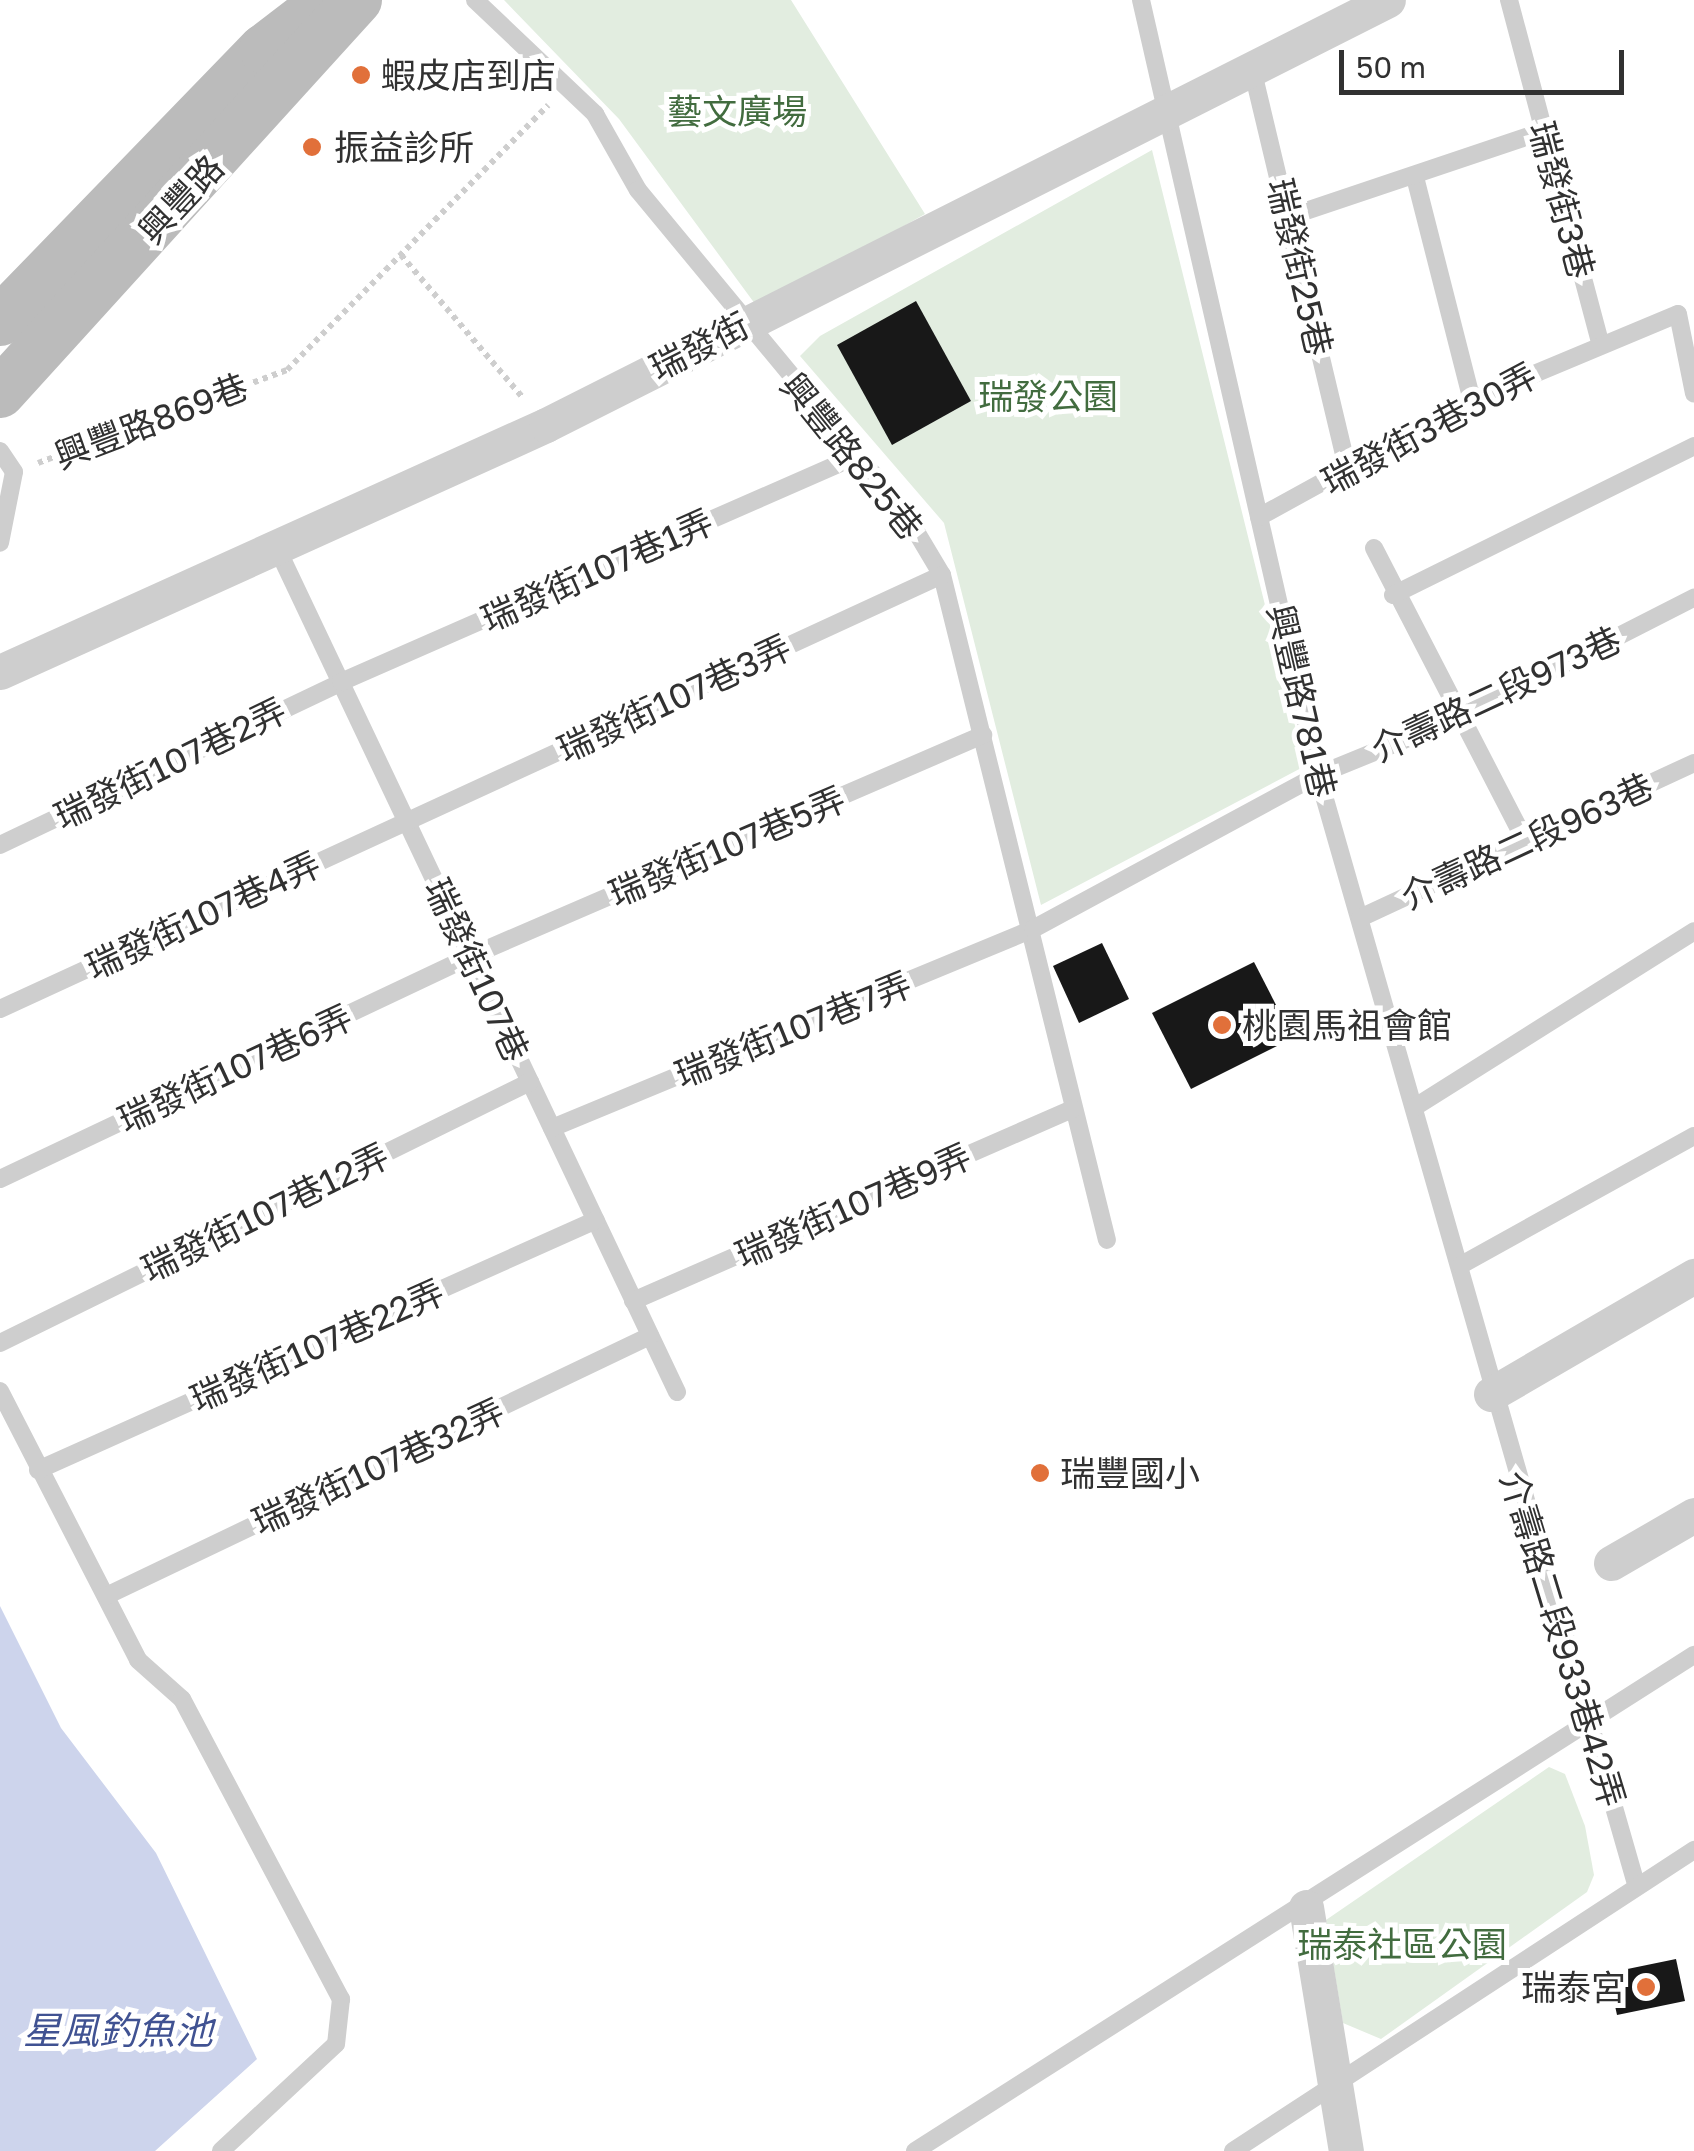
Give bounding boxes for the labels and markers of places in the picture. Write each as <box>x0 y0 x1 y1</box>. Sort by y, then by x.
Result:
place label: 蝦皮店到店 <box>381 54 556 96</box>
marker: 蝦皮店到店 <box>350 64 372 86</box>
place label: 振益診所 <box>334 126 474 168</box>
marker: 振益診所 <box>299 134 325 160</box>
place label: 桃園馬祖會館 <box>1242 1004 1452 1046</box>
marker: 桃園馬祖會館 <box>1211 1014 1233 1036</box>
place label: 瑞豐國小 <box>1060 1452 1200 1494</box>
marker: 瑞豐國小 <box>1029 1462 1051 1484</box>
place label: 瑞泰宮 <box>1521 1966 1626 2008</box>
marker: 瑞泰宮 <box>1635 1976 1657 1998</box>

